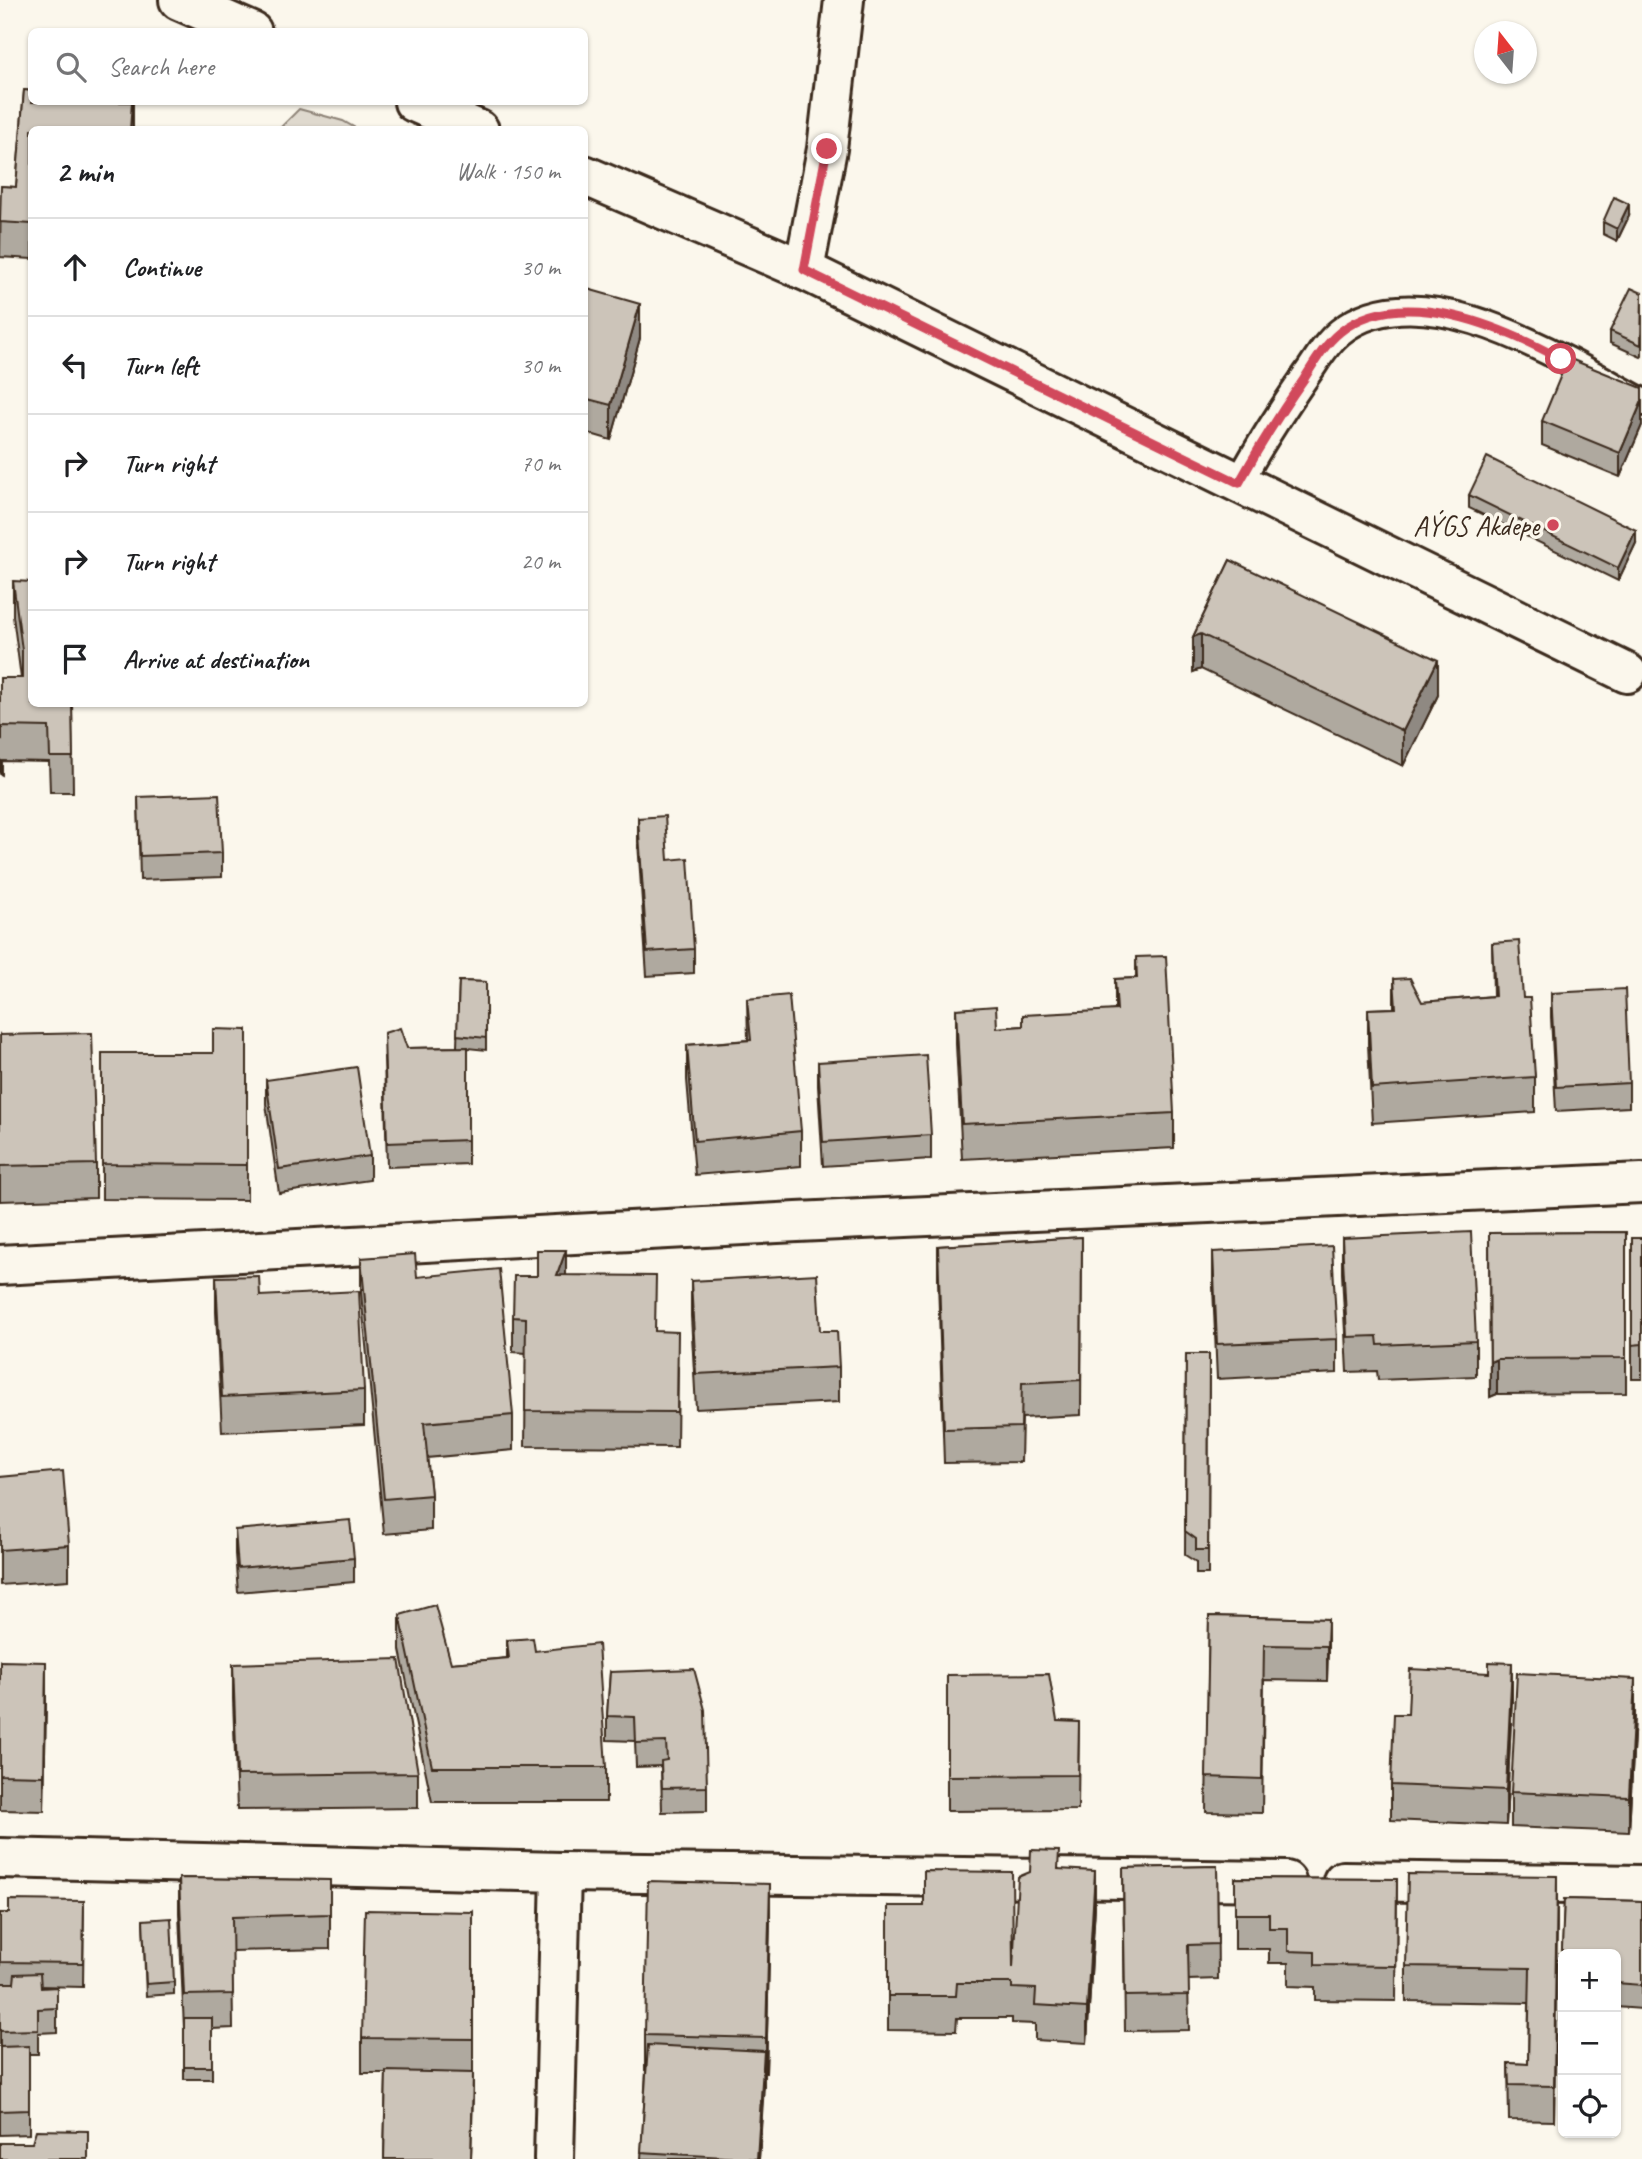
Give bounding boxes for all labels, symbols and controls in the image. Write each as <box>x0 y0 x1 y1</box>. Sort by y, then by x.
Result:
north arrow <box>1474 21 1537 84</box>
search box <box>28 28 588 105</box>
icon: search <box>52 48 90 86</box>
text: Search here <box>108 50 214 83</box>
route end <box>811 133 842 164</box>
text: 2 min <box>56 153 113 191</box>
text: Walk · 150 m <box>456 157 560 186</box>
icon: ahead <box>56 248 94 286</box>
text: Continue <box>123 251 201 284</box>
text: 30 m <box>521 253 560 282</box>
route start <box>1545 343 1576 374</box>
icon: left <box>56 346 94 384</box>
text: Turn left <box>123 349 198 382</box>
text: 30 m <box>521 351 560 380</box>
icon: right <box>56 444 94 482</box>
text: Turn right <box>123 447 214 480</box>
text: 70 m <box>521 449 560 478</box>
place label: AÝGS Akdepe <box>1413 508 1541 543</box>
marker: AÝGS Akdepe <box>1545 517 1561 533</box>
icon: right <box>56 542 94 580</box>
text: Turn right <box>123 545 214 578</box>
text: 20 m <box>521 547 560 576</box>
icon: arrive <box>56 640 94 678</box>
text: Arrive at destination <box>123 643 309 676</box>
map controls <box>1558 1949 1621 2138</box>
button: + <box>1558 1949 1621 2012</box>
button: − <box>1558 2012 1621 2075</box>
button: locate <box>1558 2075 1621 2138</box>

